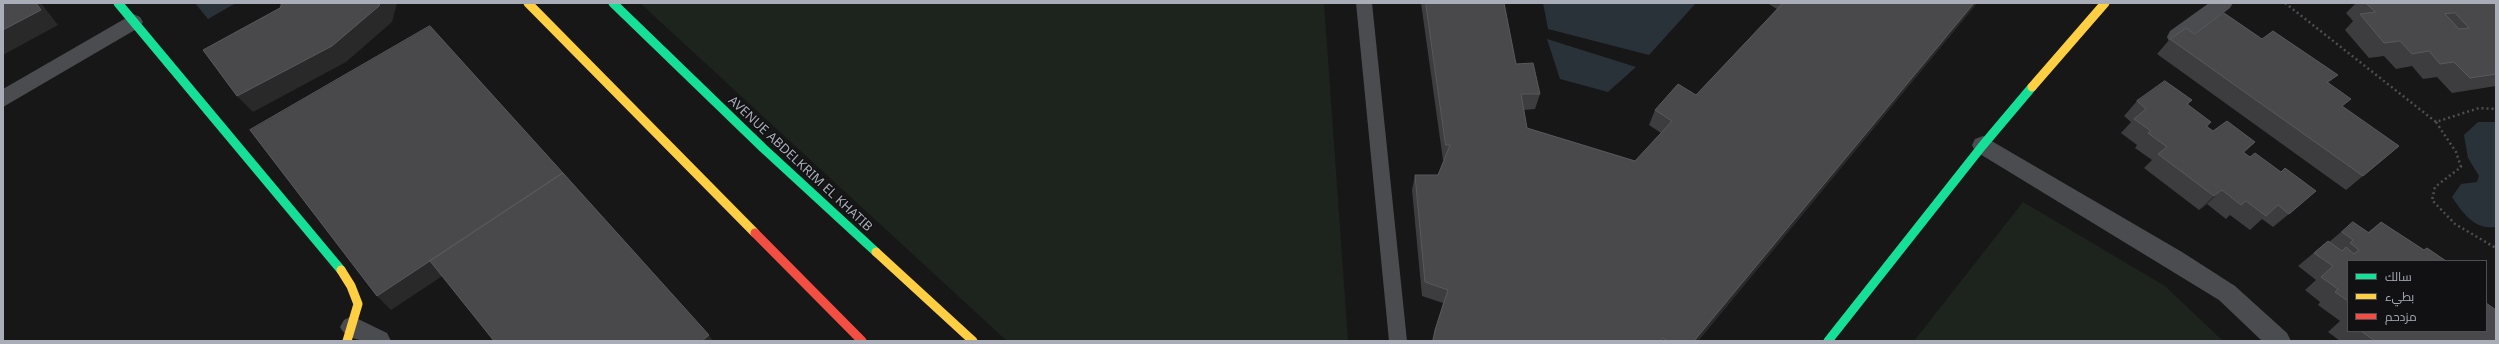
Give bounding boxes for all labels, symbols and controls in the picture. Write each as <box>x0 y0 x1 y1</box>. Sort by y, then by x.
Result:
street label: AVENUE ABDELKRIM EL KHATIB <box>725 93 875 235</box>
legend <box>2347 260 2487 332</box>
text: سالك <box>2385 268 2412 285</box>
text: بطيء <box>2385 288 2414 305</box>
text: مزدحم <box>2385 308 2417 325</box>

